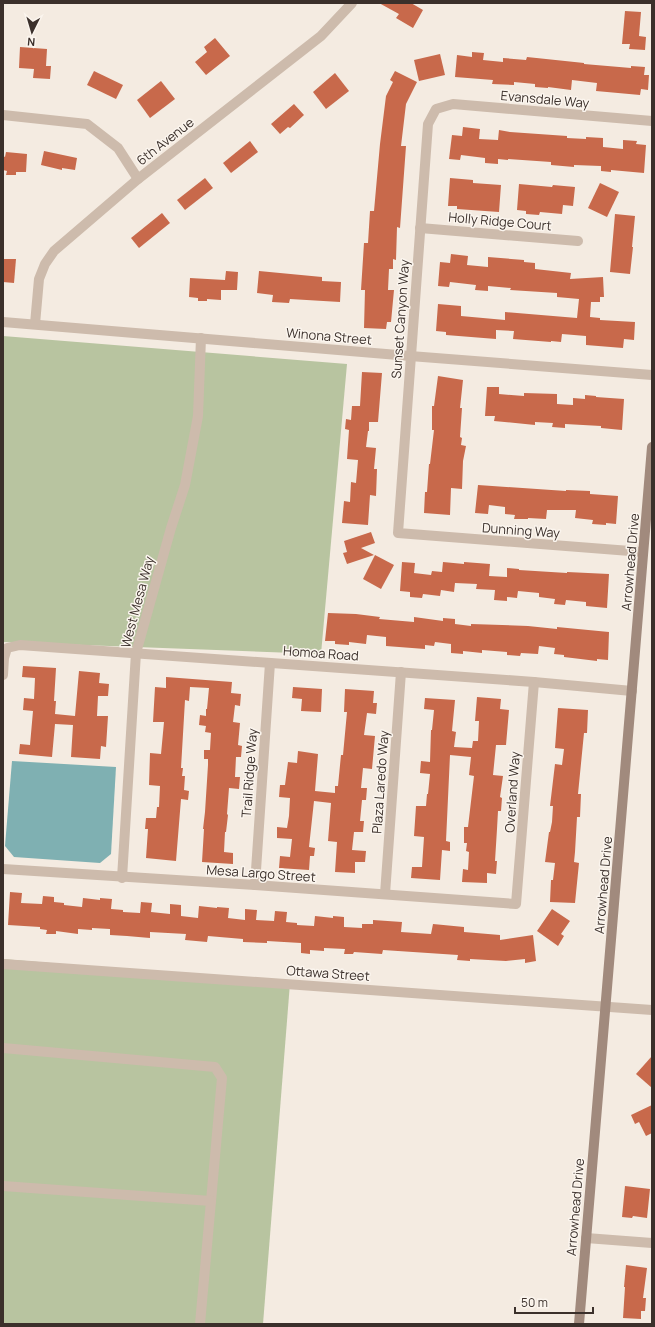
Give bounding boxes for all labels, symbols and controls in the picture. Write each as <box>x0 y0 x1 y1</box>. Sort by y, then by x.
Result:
north arrow <box>12 12 52 52</box>
text: N <box>26 35 36 50</box>
street label: Evansdale Way <box>500 86 590 112</box>
street label: 6th Avenue <box>133 113 198 169</box>
street label: Holly Ridge Court <box>448 208 552 234</box>
street label: Sunset Canyon Way <box>387 259 413 379</box>
street label: Winona Street <box>285 323 373 349</box>
street label: Arrowhead Drive <box>617 512 643 612</box>
street label: Dunning Way <box>481 518 561 542</box>
street label: West Mesa Way <box>116 554 158 650</box>
street label: Homoa Road <box>283 641 359 665</box>
street label: Trail Ridge Way <box>237 728 261 818</box>
street label: Plaza Laredo Way <box>367 730 393 834</box>
street label: Overland Way <box>500 751 524 833</box>
street label: Arrowhead Drive <box>590 835 616 935</box>
street label: Mesa Largo Street <box>206 860 316 886</box>
street label: Ottawa Street <box>286 961 370 985</box>
street label: Arrowhead Drive <box>562 1157 588 1257</box>
scale bar <box>515 1289 593 1315</box>
text: 50 m <box>521 1294 548 1311</box>

